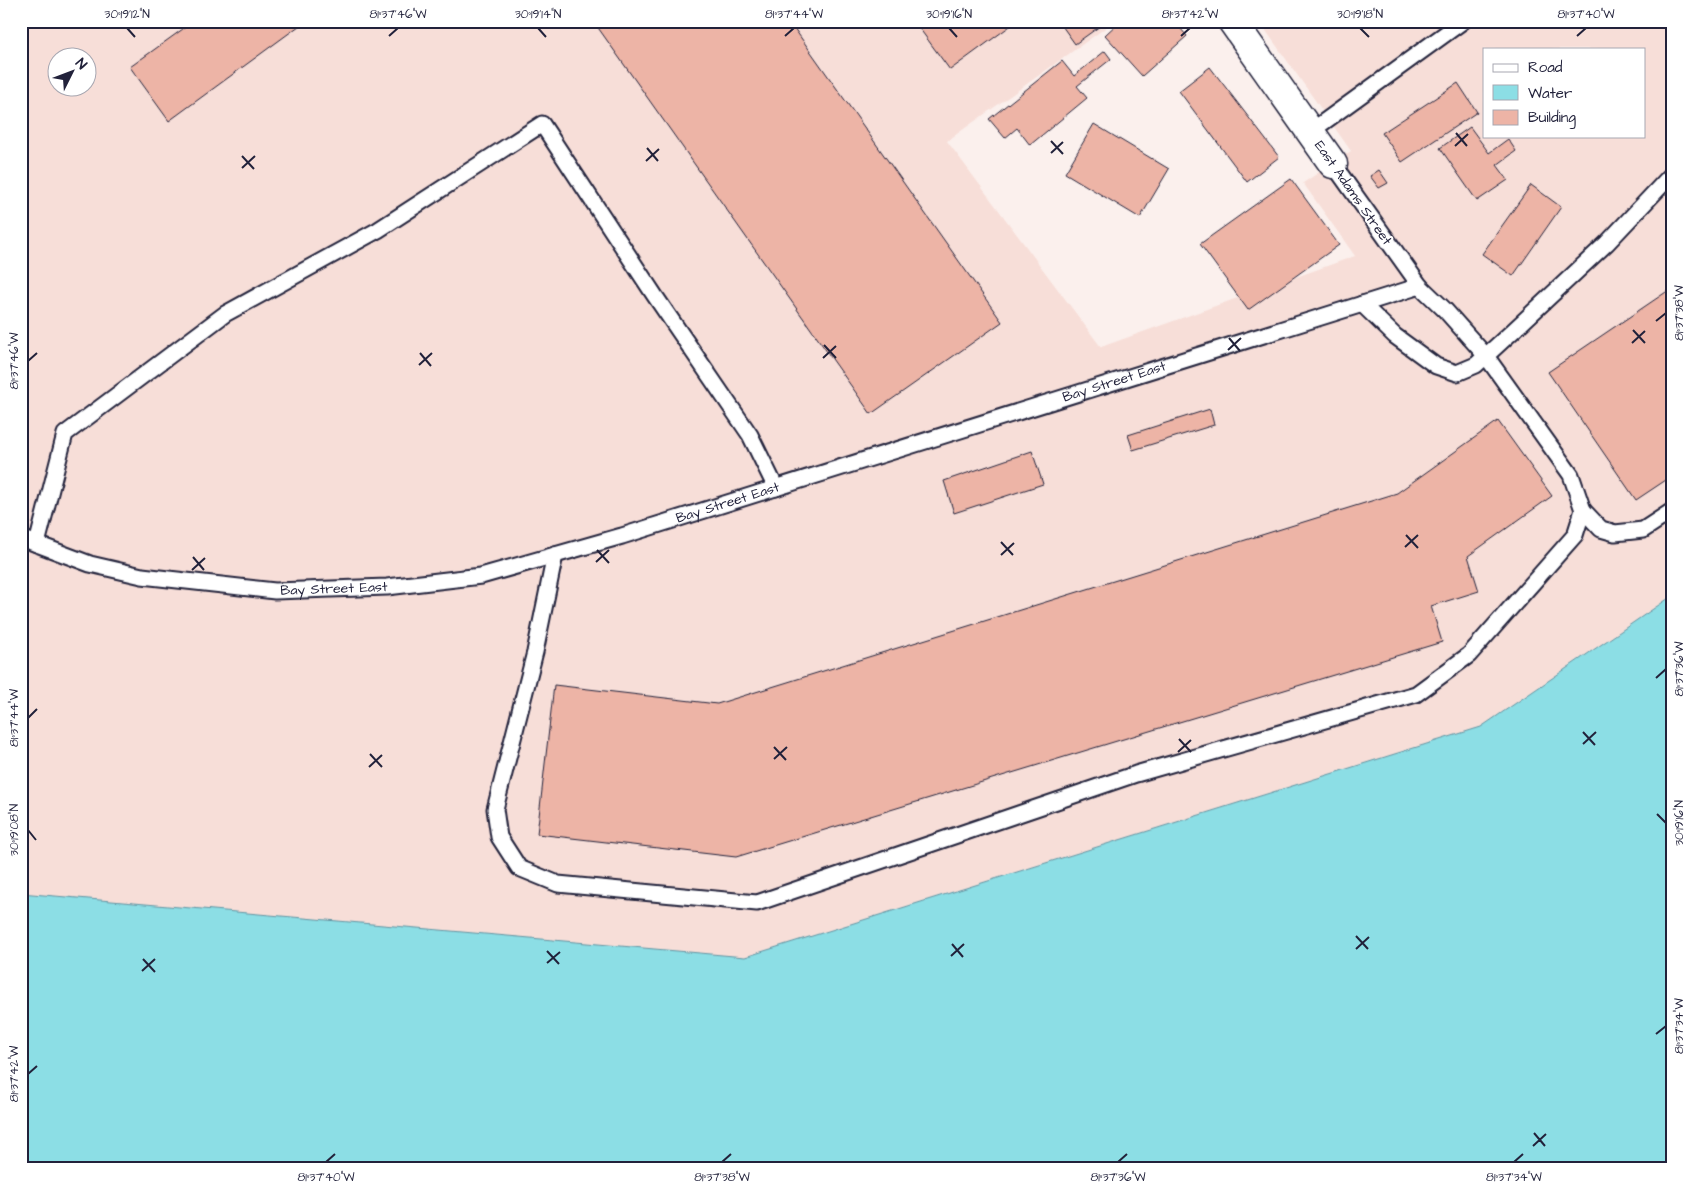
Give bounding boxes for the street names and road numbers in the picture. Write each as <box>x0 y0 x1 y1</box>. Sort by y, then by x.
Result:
street label: East Adams Street <box>1309 137 1397 250</box>
street label: Bay Street East <box>1060 356 1169 407</box>
street label: Bay Street East <box>674 477 782 528</box>
street label: Bay Street East <box>280 577 388 601</box>

